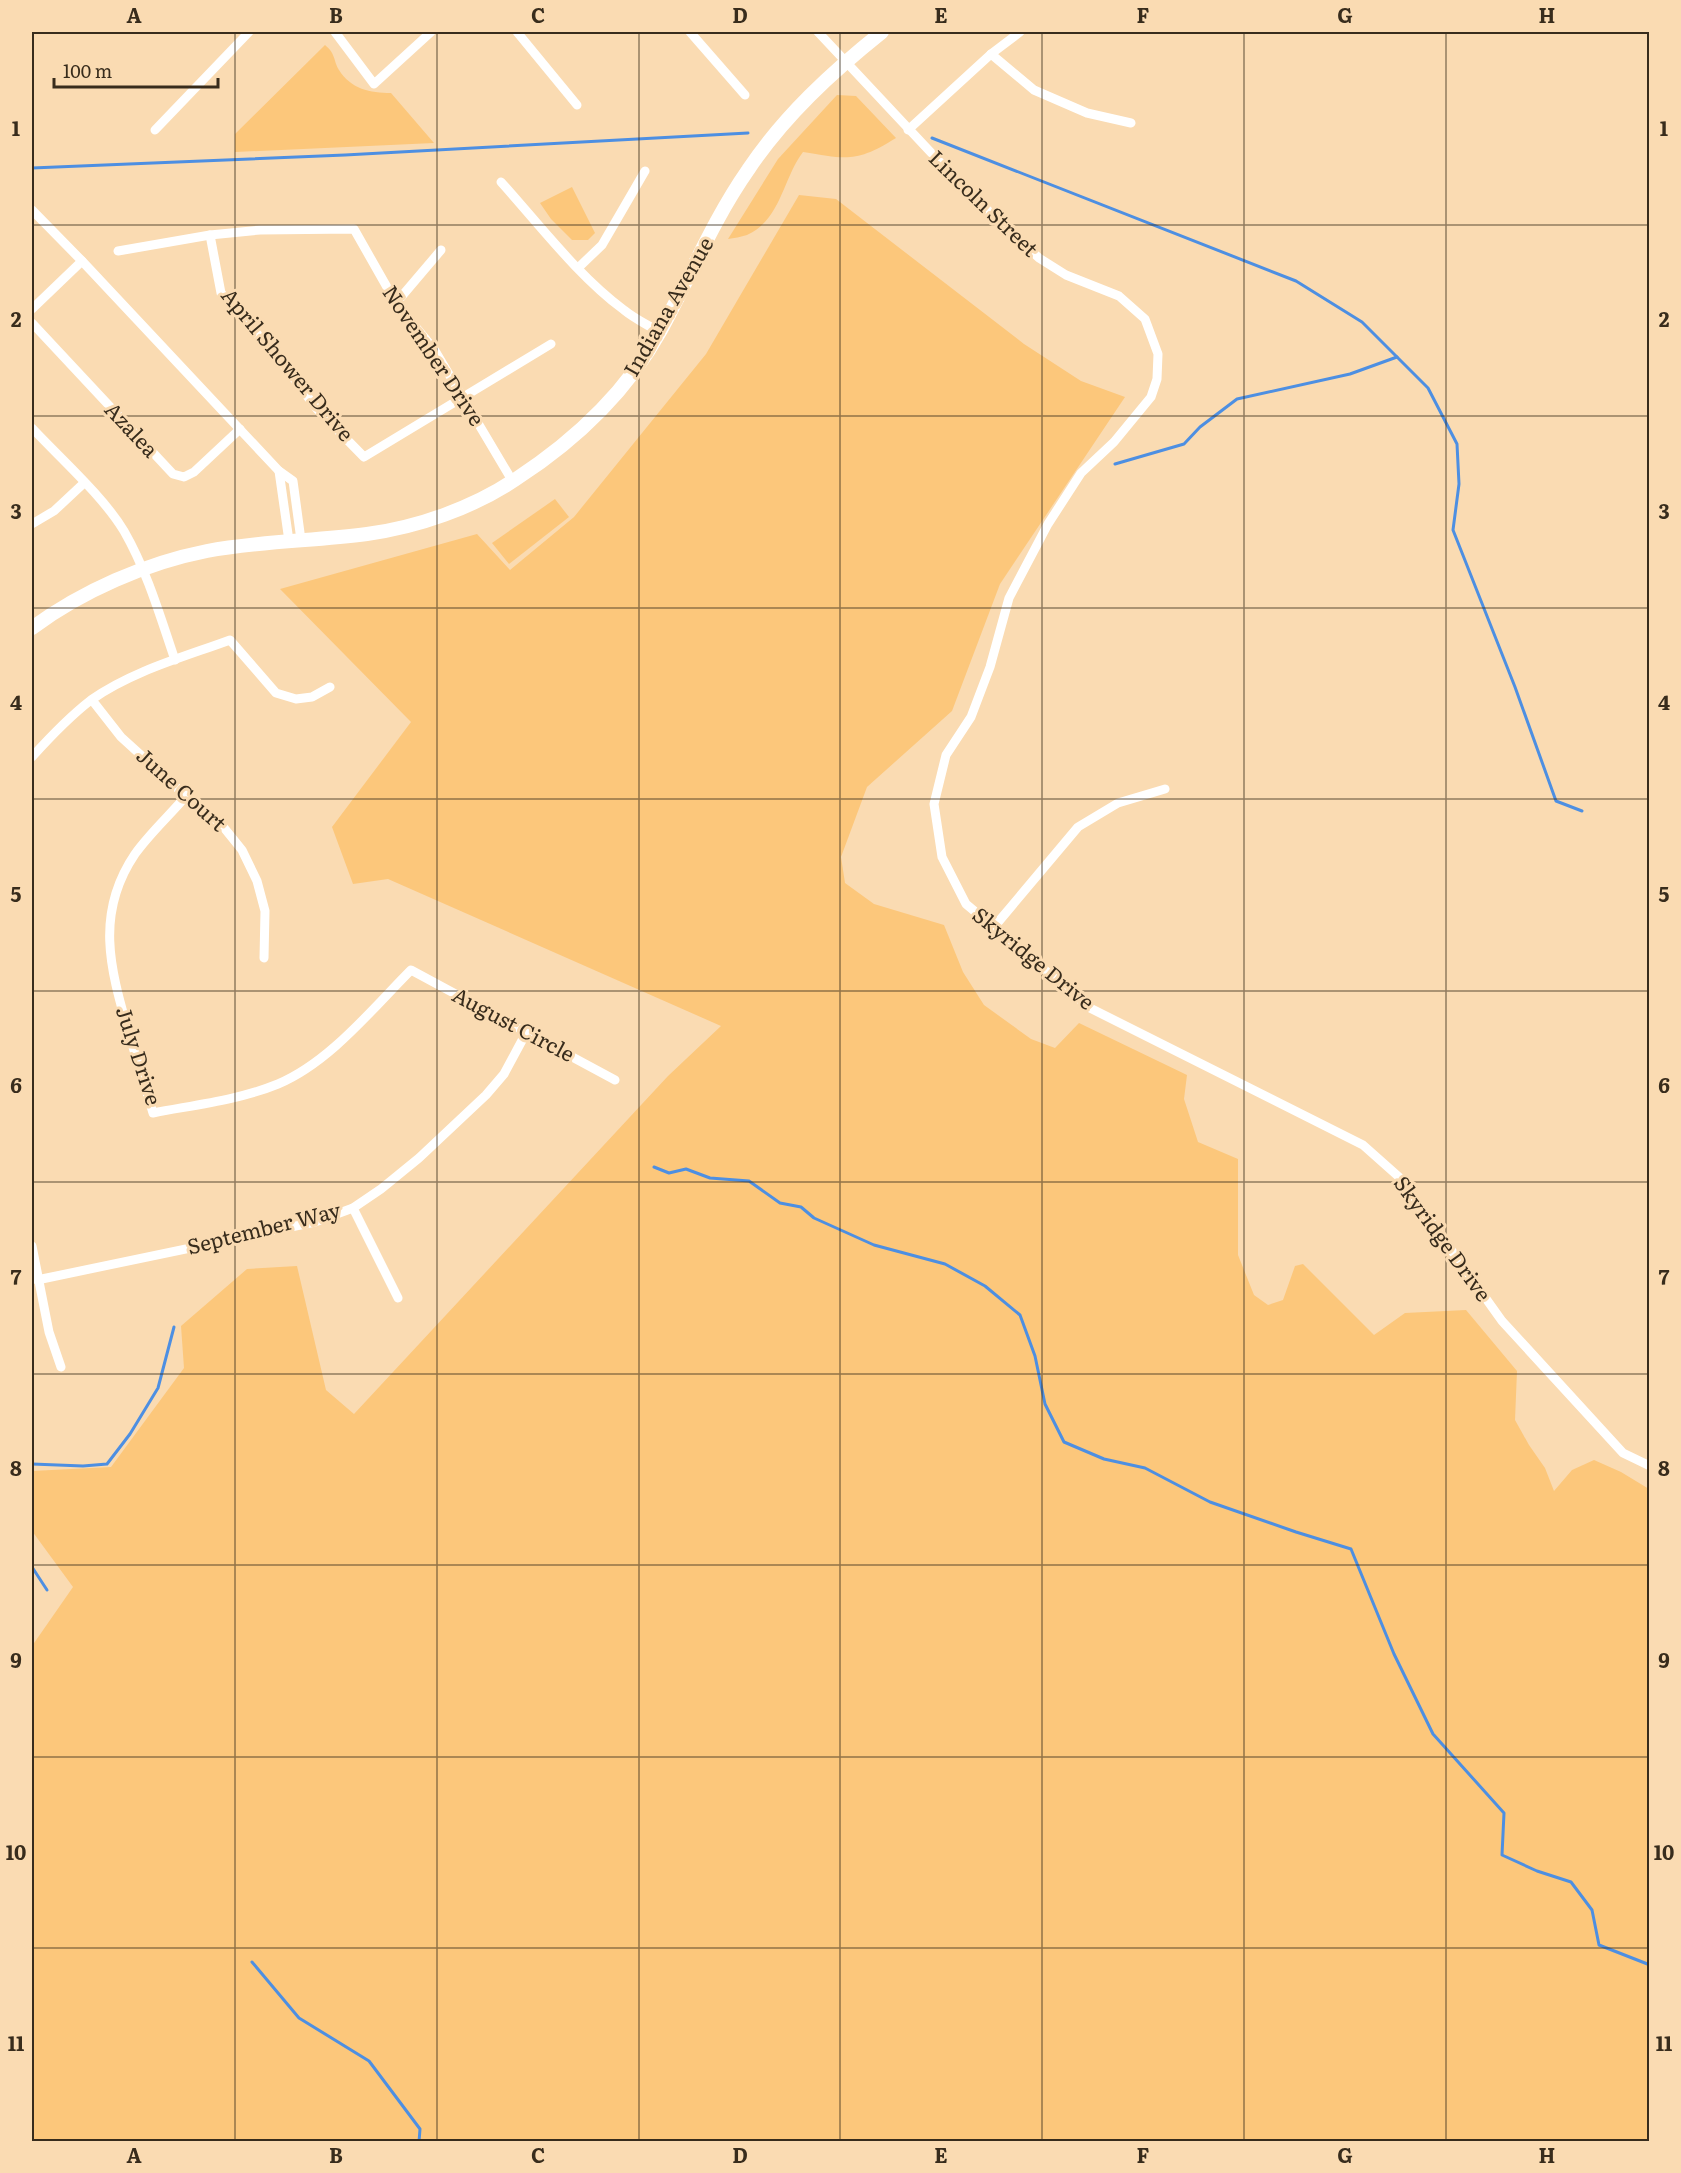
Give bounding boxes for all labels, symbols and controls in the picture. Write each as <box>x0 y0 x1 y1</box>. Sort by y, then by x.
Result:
text: A <box>126 0 142 29</box>
text: B <box>329 0 343 29</box>
text: C <box>531 0 545 29</box>
text: D <box>732 0 748 29</box>
text: E <box>934 0 948 29</box>
text: F <box>1137 0 1150 29</box>
text: G <box>1337 0 1353 29</box>
text: H <box>1539 0 1555 29</box>
scale bar <box>54 51 218 89</box>
text: 100 m <box>63 57 112 84</box>
text: 1 <box>12 112 20 142</box>
text: 1 <box>1660 112 1668 142</box>
street label: Lincoln Street <box>923 142 1047 263</box>
street label: Indiana Avenue <box>614 230 719 381</box>
street label: November Drive <box>376 278 494 431</box>
street label: April Shower Drive <box>215 280 363 447</box>
text: 2 <box>11 303 22 333</box>
text: 2 <box>1659 303 1670 333</box>
street label: Azalea <box>99 394 167 463</box>
text: 3 <box>10 495 22 525</box>
text: 3 <box>1658 495 1670 525</box>
text: 4 <box>10 686 22 716</box>
text: 4 <box>1658 686 1670 716</box>
street label: June Court <box>131 739 235 837</box>
text: 5 <box>11 878 22 908</box>
text: 5 <box>1659 878 1670 908</box>
street label: Skyridge Drive <box>967 898 1102 1016</box>
street label: August Circle <box>448 978 581 1068</box>
street label: July Drive <box>110 1002 171 1109</box>
text: 6 <box>10 1069 22 1099</box>
text: 6 <box>1658 1069 1670 1099</box>
street label: Skyridge Drive <box>1388 1168 1500 1307</box>
street label: September Way <box>183 1192 344 1261</box>
text: 7 <box>11 1261 22 1291</box>
text: 7 <box>1659 1261 1670 1291</box>
text: 8 <box>10 1452 22 1482</box>
text: 8 <box>1658 1452 1670 1482</box>
text: 9 <box>10 1644 22 1674</box>
text: 9 <box>1658 1644 1670 1674</box>
text: 10 <box>6 1836 26 1866</box>
text: 10 <box>1654 1836 1674 1866</box>
text: 11 <box>8 2027 24 2057</box>
text: 11 <box>1656 2027 1672 2057</box>
text: A <box>126 2139 142 2169</box>
text: B <box>329 2139 343 2169</box>
text: C <box>531 2139 545 2169</box>
text: D <box>732 2139 748 2169</box>
text: E <box>934 2139 948 2169</box>
text: F <box>1137 2139 1150 2169</box>
text: G <box>1337 2139 1353 2169</box>
text: H <box>1539 2139 1555 2169</box>

